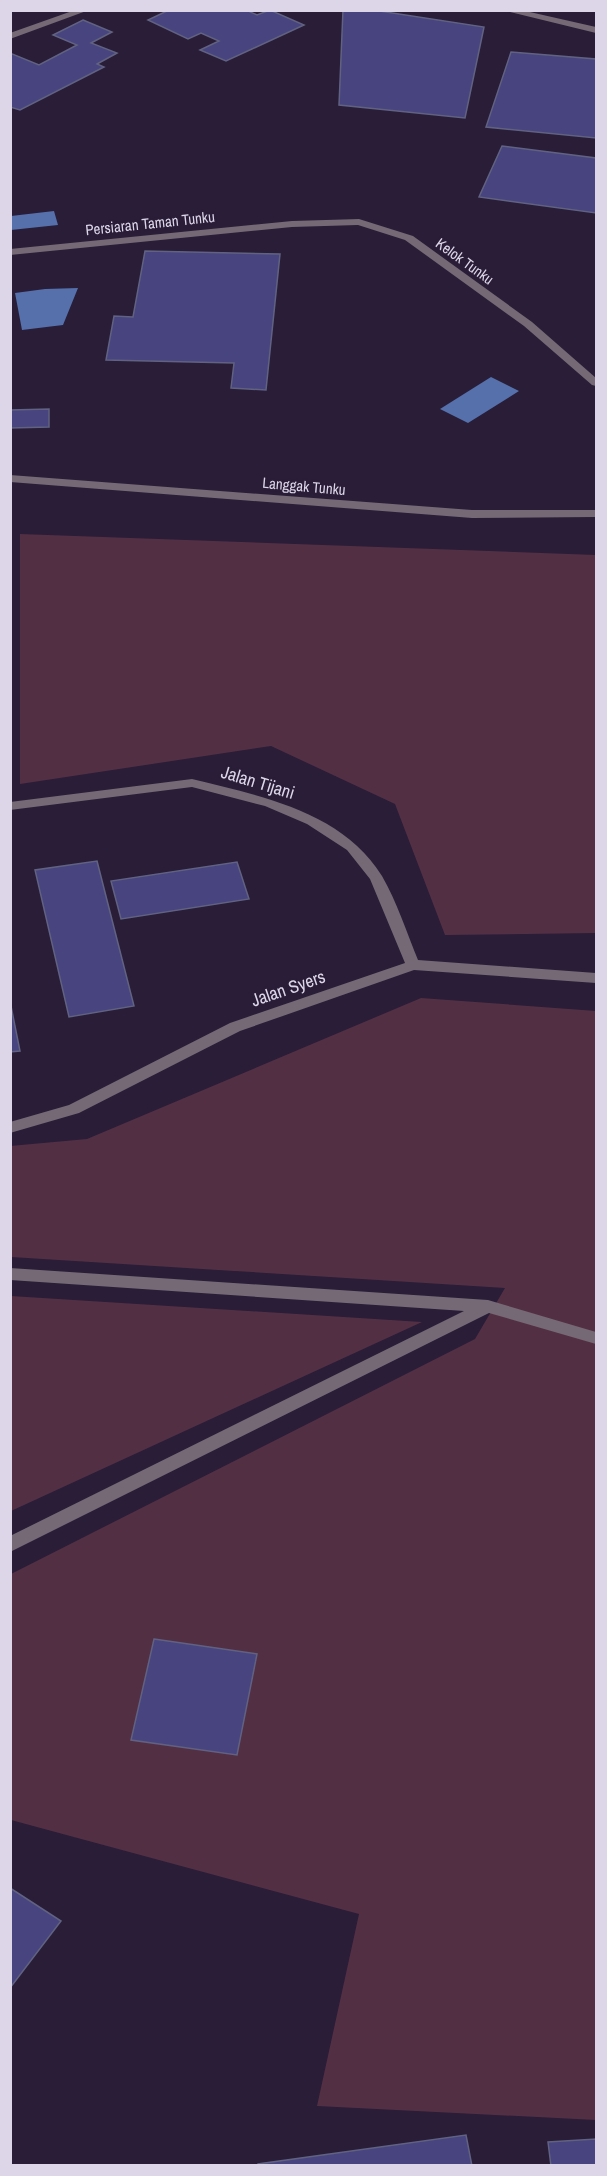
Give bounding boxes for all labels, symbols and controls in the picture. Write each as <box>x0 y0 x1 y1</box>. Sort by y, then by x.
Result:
street label: Persiaran Taman Tunku <box>84 206 216 240</box>
street label: Kelok Tunku <box>432 233 498 289</box>
street label: Langgak Tunku <box>261 472 347 500</box>
street label: Jalan Tijani <box>218 759 298 805</box>
street label: Jalan Syers <box>247 964 329 1012</box>

